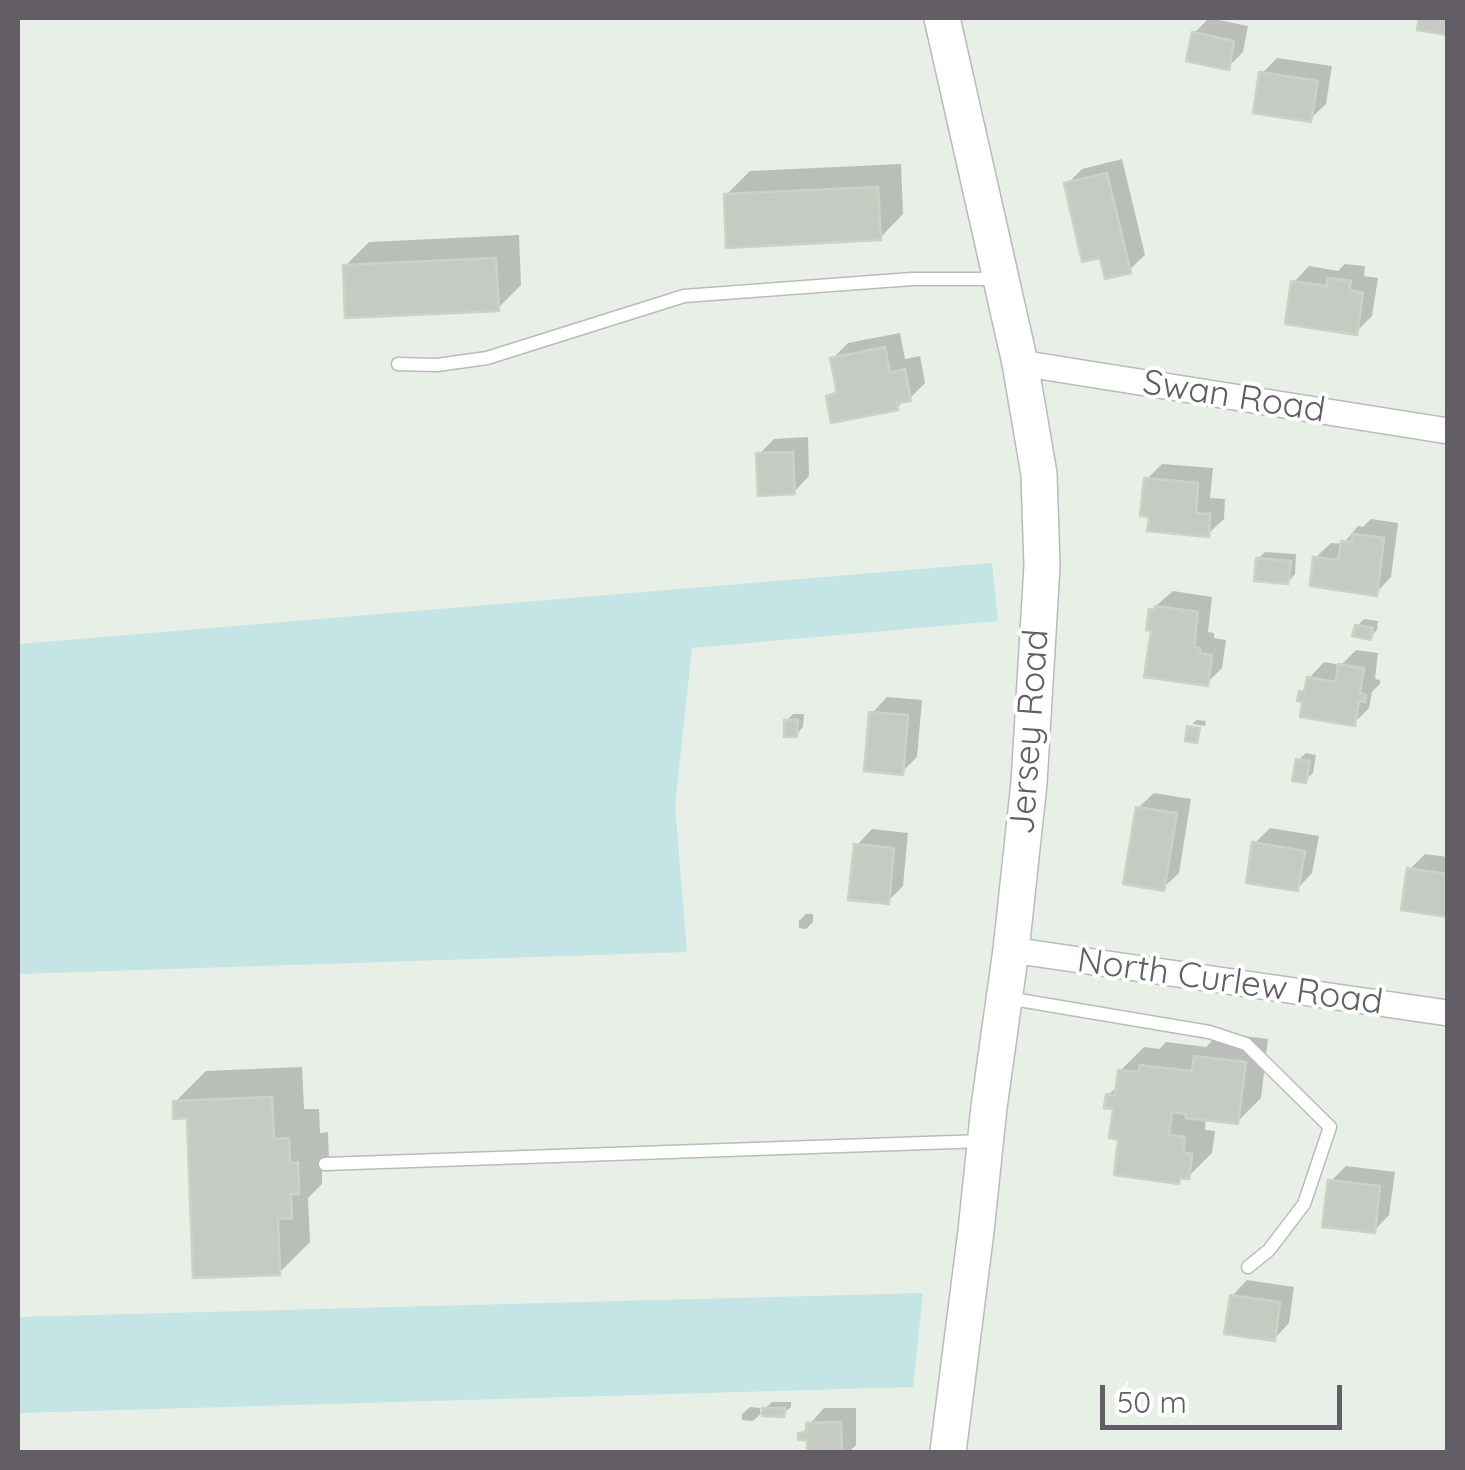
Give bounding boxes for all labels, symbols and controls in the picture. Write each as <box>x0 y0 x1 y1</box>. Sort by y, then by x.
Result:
street label: Swan Road <box>1140 362 1328 432</box>
street label: Jersey Road <box>1002 628 1058 836</box>
street label: North Curlew Road <box>1075 940 1385 1024</box>
scale bar <box>1105 1365 1348 1427</box>
text: 50 m <box>1117 1383 1187 1421</box>

